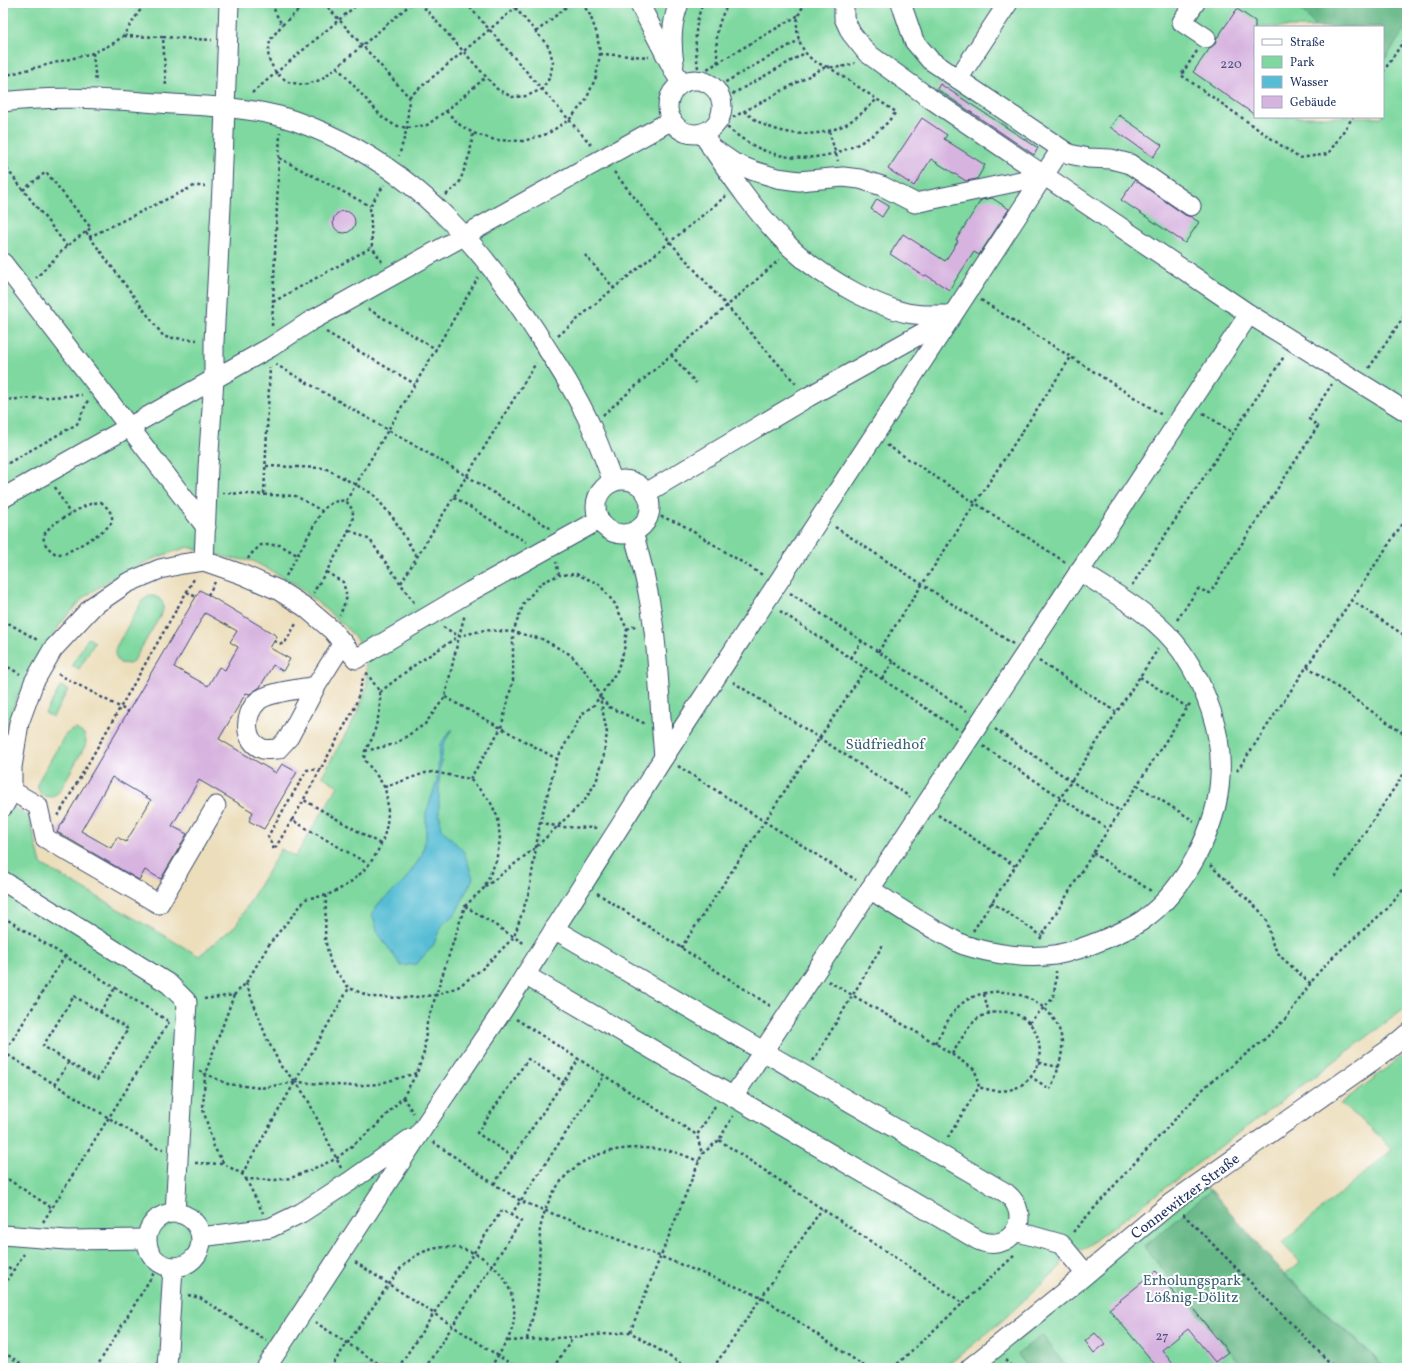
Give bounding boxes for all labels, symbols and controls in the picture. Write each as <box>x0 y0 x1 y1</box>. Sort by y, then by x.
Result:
legend <box>1254 26 1384 118</box>
text: Straße <box>1290 35 1325 51</box>
text: Park <box>1290 55 1315 71</box>
house number: 220 <box>1220 56 1242 74</box>
text: Wasser <box>1290 75 1328 91</box>
text: Gebäude <box>1290 95 1337 111</box>
park label: Südfriedhof <box>846 735 926 756</box>
street label: Connewitzer Straße <box>1127 1149 1245 1245</box>
park label: Erholungspark Lößnig-Dölitz <box>1143 1271 1241 1309</box>
house number: 27 <box>1156 1328 1168 1346</box>

